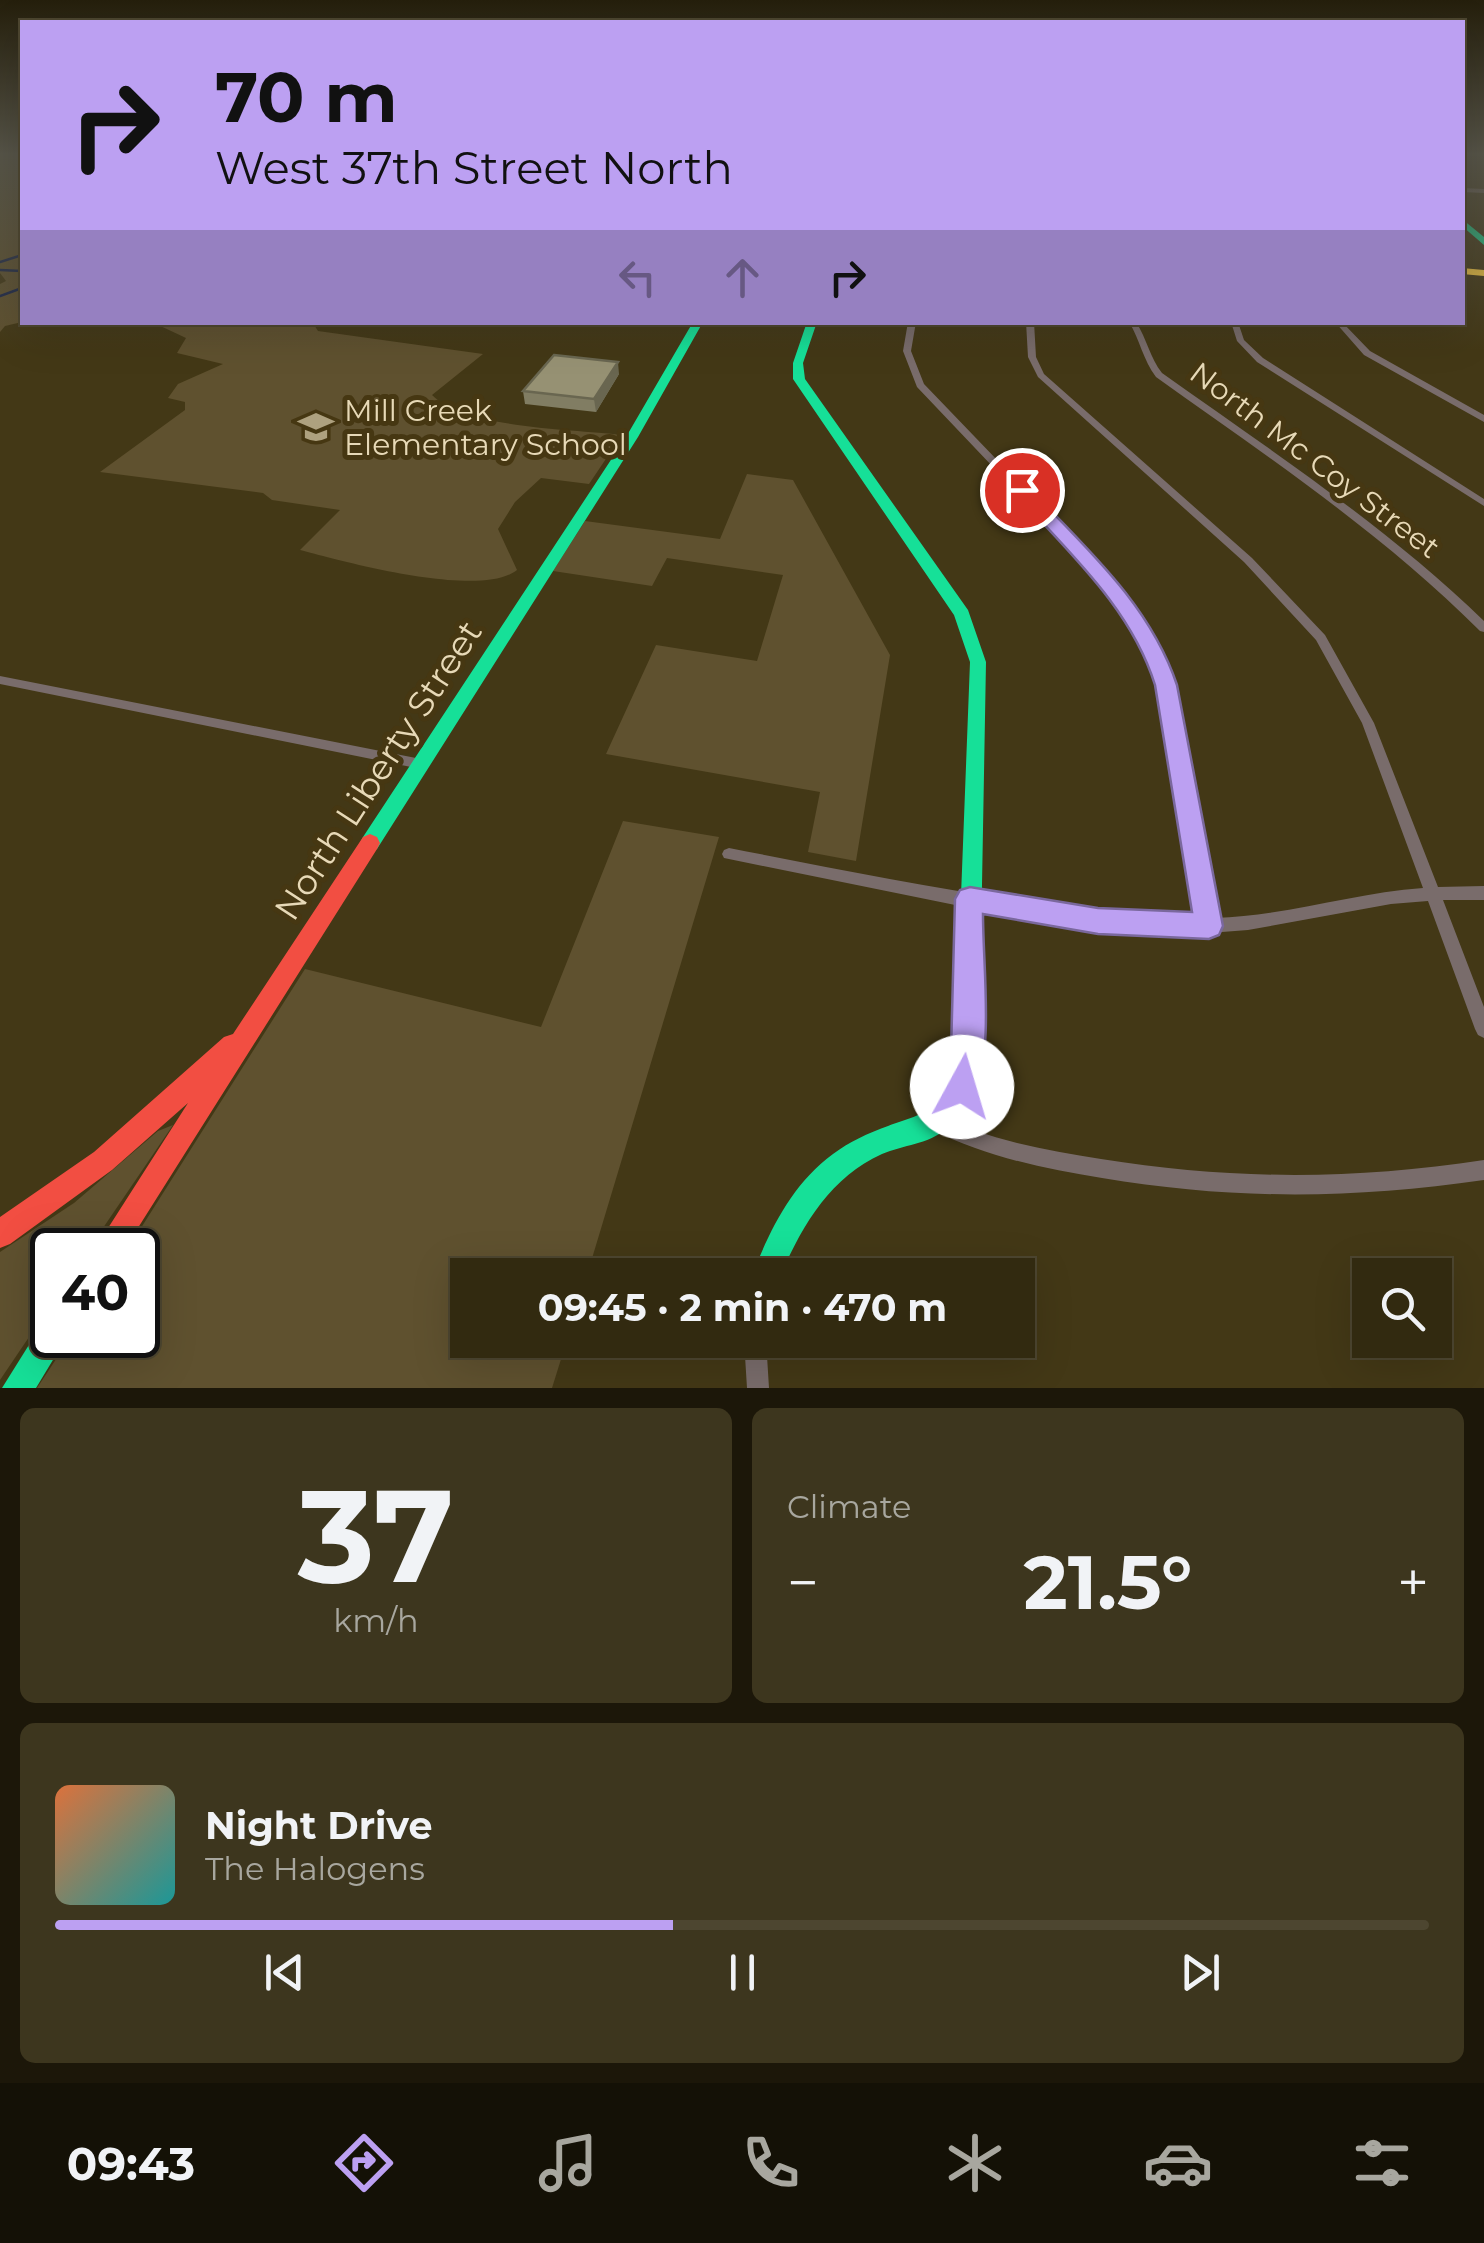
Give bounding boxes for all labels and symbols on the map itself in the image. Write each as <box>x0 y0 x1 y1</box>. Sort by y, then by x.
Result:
street label: North Mc Coy Street <box>1183 354 1447 566</box>
place label: Mill Creek Elementary School <box>344 392 627 463</box>
school or university icon: Mill Creek Elementary School <box>297 408 335 446</box>
pin <box>980 448 1065 533</box>
street label: North Liberty Street <box>265 612 491 928</box>
position arrow <box>910 1035 1014 1139</box>
speed limit sign: 40 <box>30 1228 160 1358</box>

